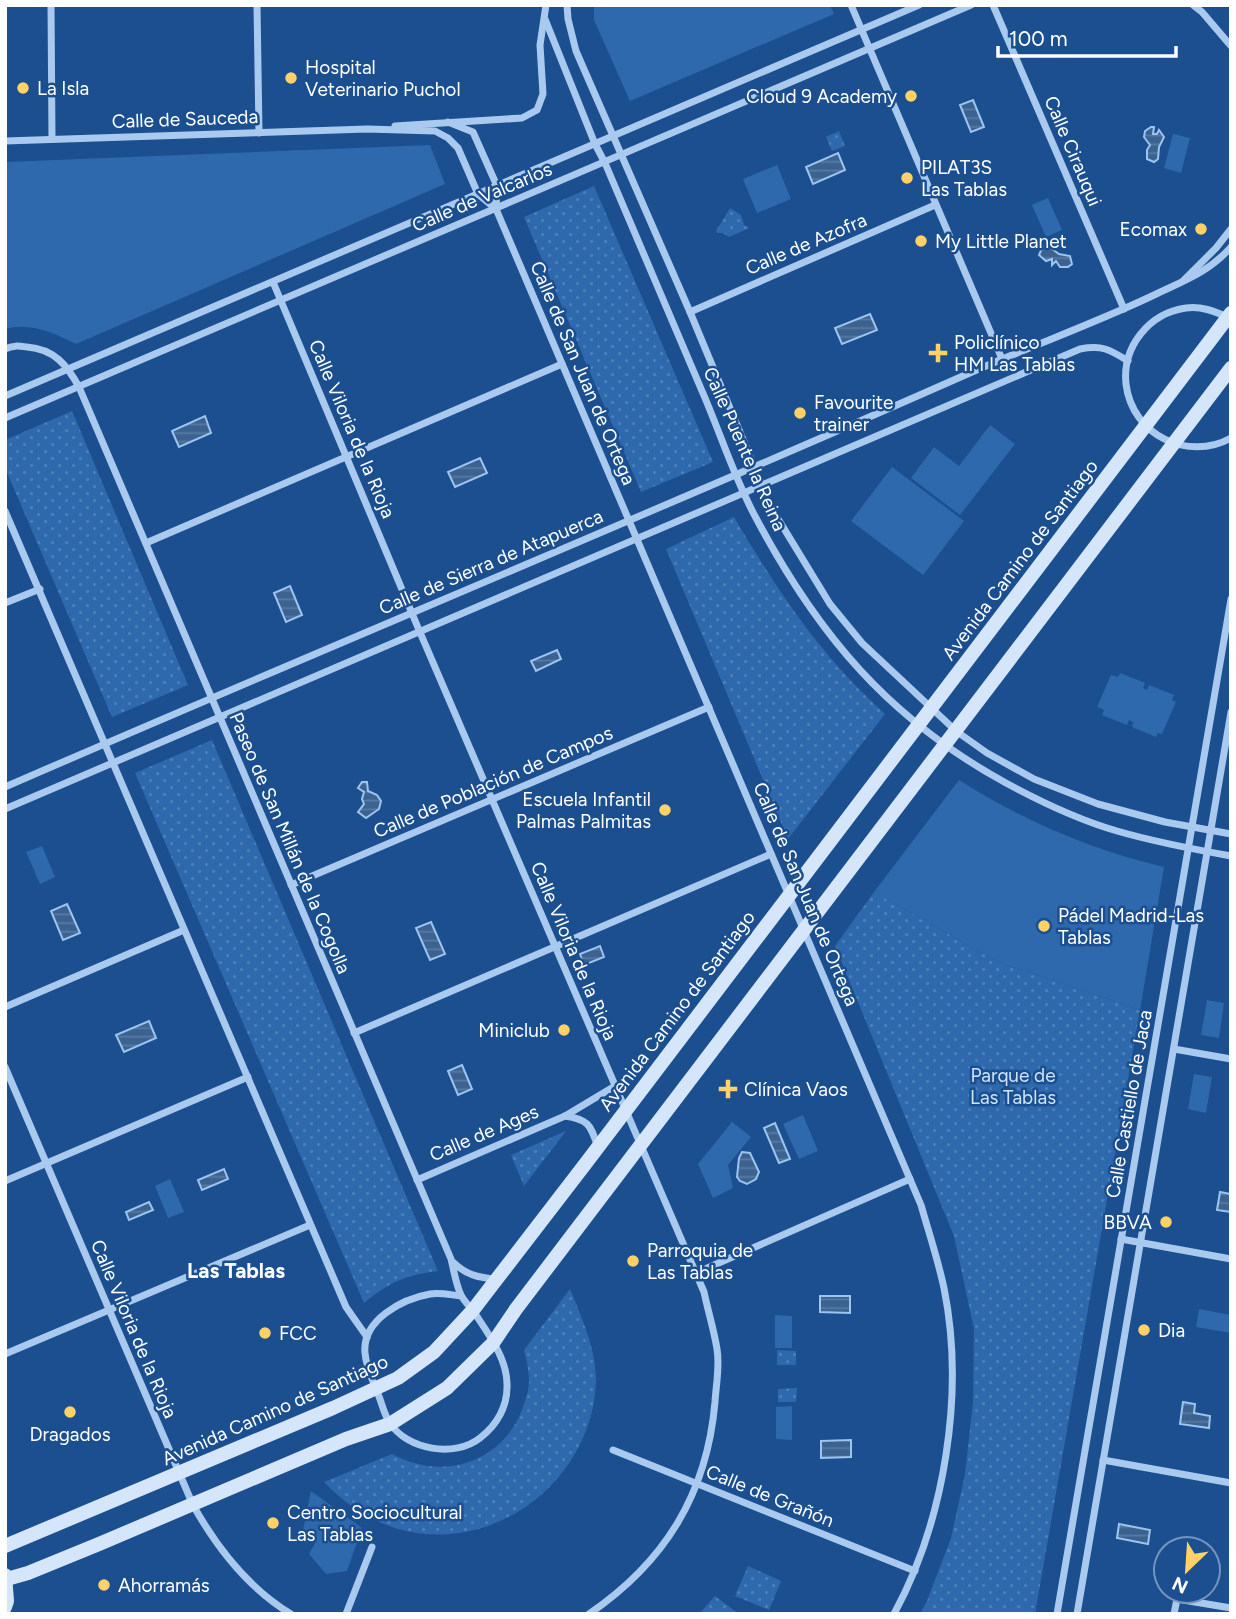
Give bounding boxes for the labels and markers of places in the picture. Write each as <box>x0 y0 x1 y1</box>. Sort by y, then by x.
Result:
place label: Hospital Veterinario Puchol <box>305 56 461 101</box>
marker: Hospital Veterinario Puchol <box>283 70 299 86</box>
place label: La Isla <box>37 77 89 100</box>
marker: La Isla <box>15 80 31 96</box>
place label: Cloud 9 Academy <box>746 85 897 108</box>
marker: Cloud 9 Academy <box>903 88 919 104</box>
place label: PILAT3S Las Tablas <box>921 156 1007 201</box>
marker: PILAT3S Las Tablas <box>899 170 915 186</box>
place label: Ecomax <box>1120 218 1187 241</box>
marker: Ecomax <box>1193 221 1209 237</box>
place label: My Little Planet <box>935 230 1067 253</box>
marker: My Little Planet <box>913 233 929 249</box>
place label: Policlínico HM Las Tablas <box>954 331 1075 376</box>
marker: Policlínico HM Las Tablas <box>928 343 948 363</box>
place label: Favourite trainer <box>814 391 893 436</box>
marker: Favourite trainer <box>792 405 808 421</box>
place label: Escuela Infantil Palmas Palmitas <box>516 788 651 833</box>
marker: Escuela Infantil Palmas Palmitas <box>657 802 673 818</box>
place label: Pádel Madrid-Las Tablas <box>1058 904 1204 949</box>
marker: Pádel Madrid-Las Tablas <box>1036 918 1052 934</box>
place label: Miniclub <box>478 1019 550 1042</box>
marker: Miniclub <box>556 1022 572 1038</box>
place label: Clínica Vaos <box>744 1078 848 1101</box>
marker: Clínica Vaos <box>718 1079 738 1099</box>
place label: BBVA <box>1104 1211 1152 1234</box>
marker: BBVA <box>1158 1214 1174 1230</box>
place label: Parroquia de Las Tablas <box>647 1239 753 1284</box>
marker: Parroquia de Las Tablas <box>625 1253 641 1269</box>
place label: Dia <box>1158 1319 1185 1342</box>
place label: FCC <box>279 1322 317 1345</box>
marker: Dia <box>1136 1322 1152 1338</box>
marker: FCC <box>257 1325 273 1341</box>
marker: Dragados <box>62 1404 78 1420</box>
place label: Dragados <box>29 1423 111 1446</box>
place label: Centro Sociocultural Las Tablas <box>287 1501 463 1546</box>
marker: Centro Sociocultural Las Tablas <box>265 1515 281 1531</box>
place label: Ahorramás <box>118 1574 210 1597</box>
marker: Ahorramás <box>96 1577 112 1593</box>

